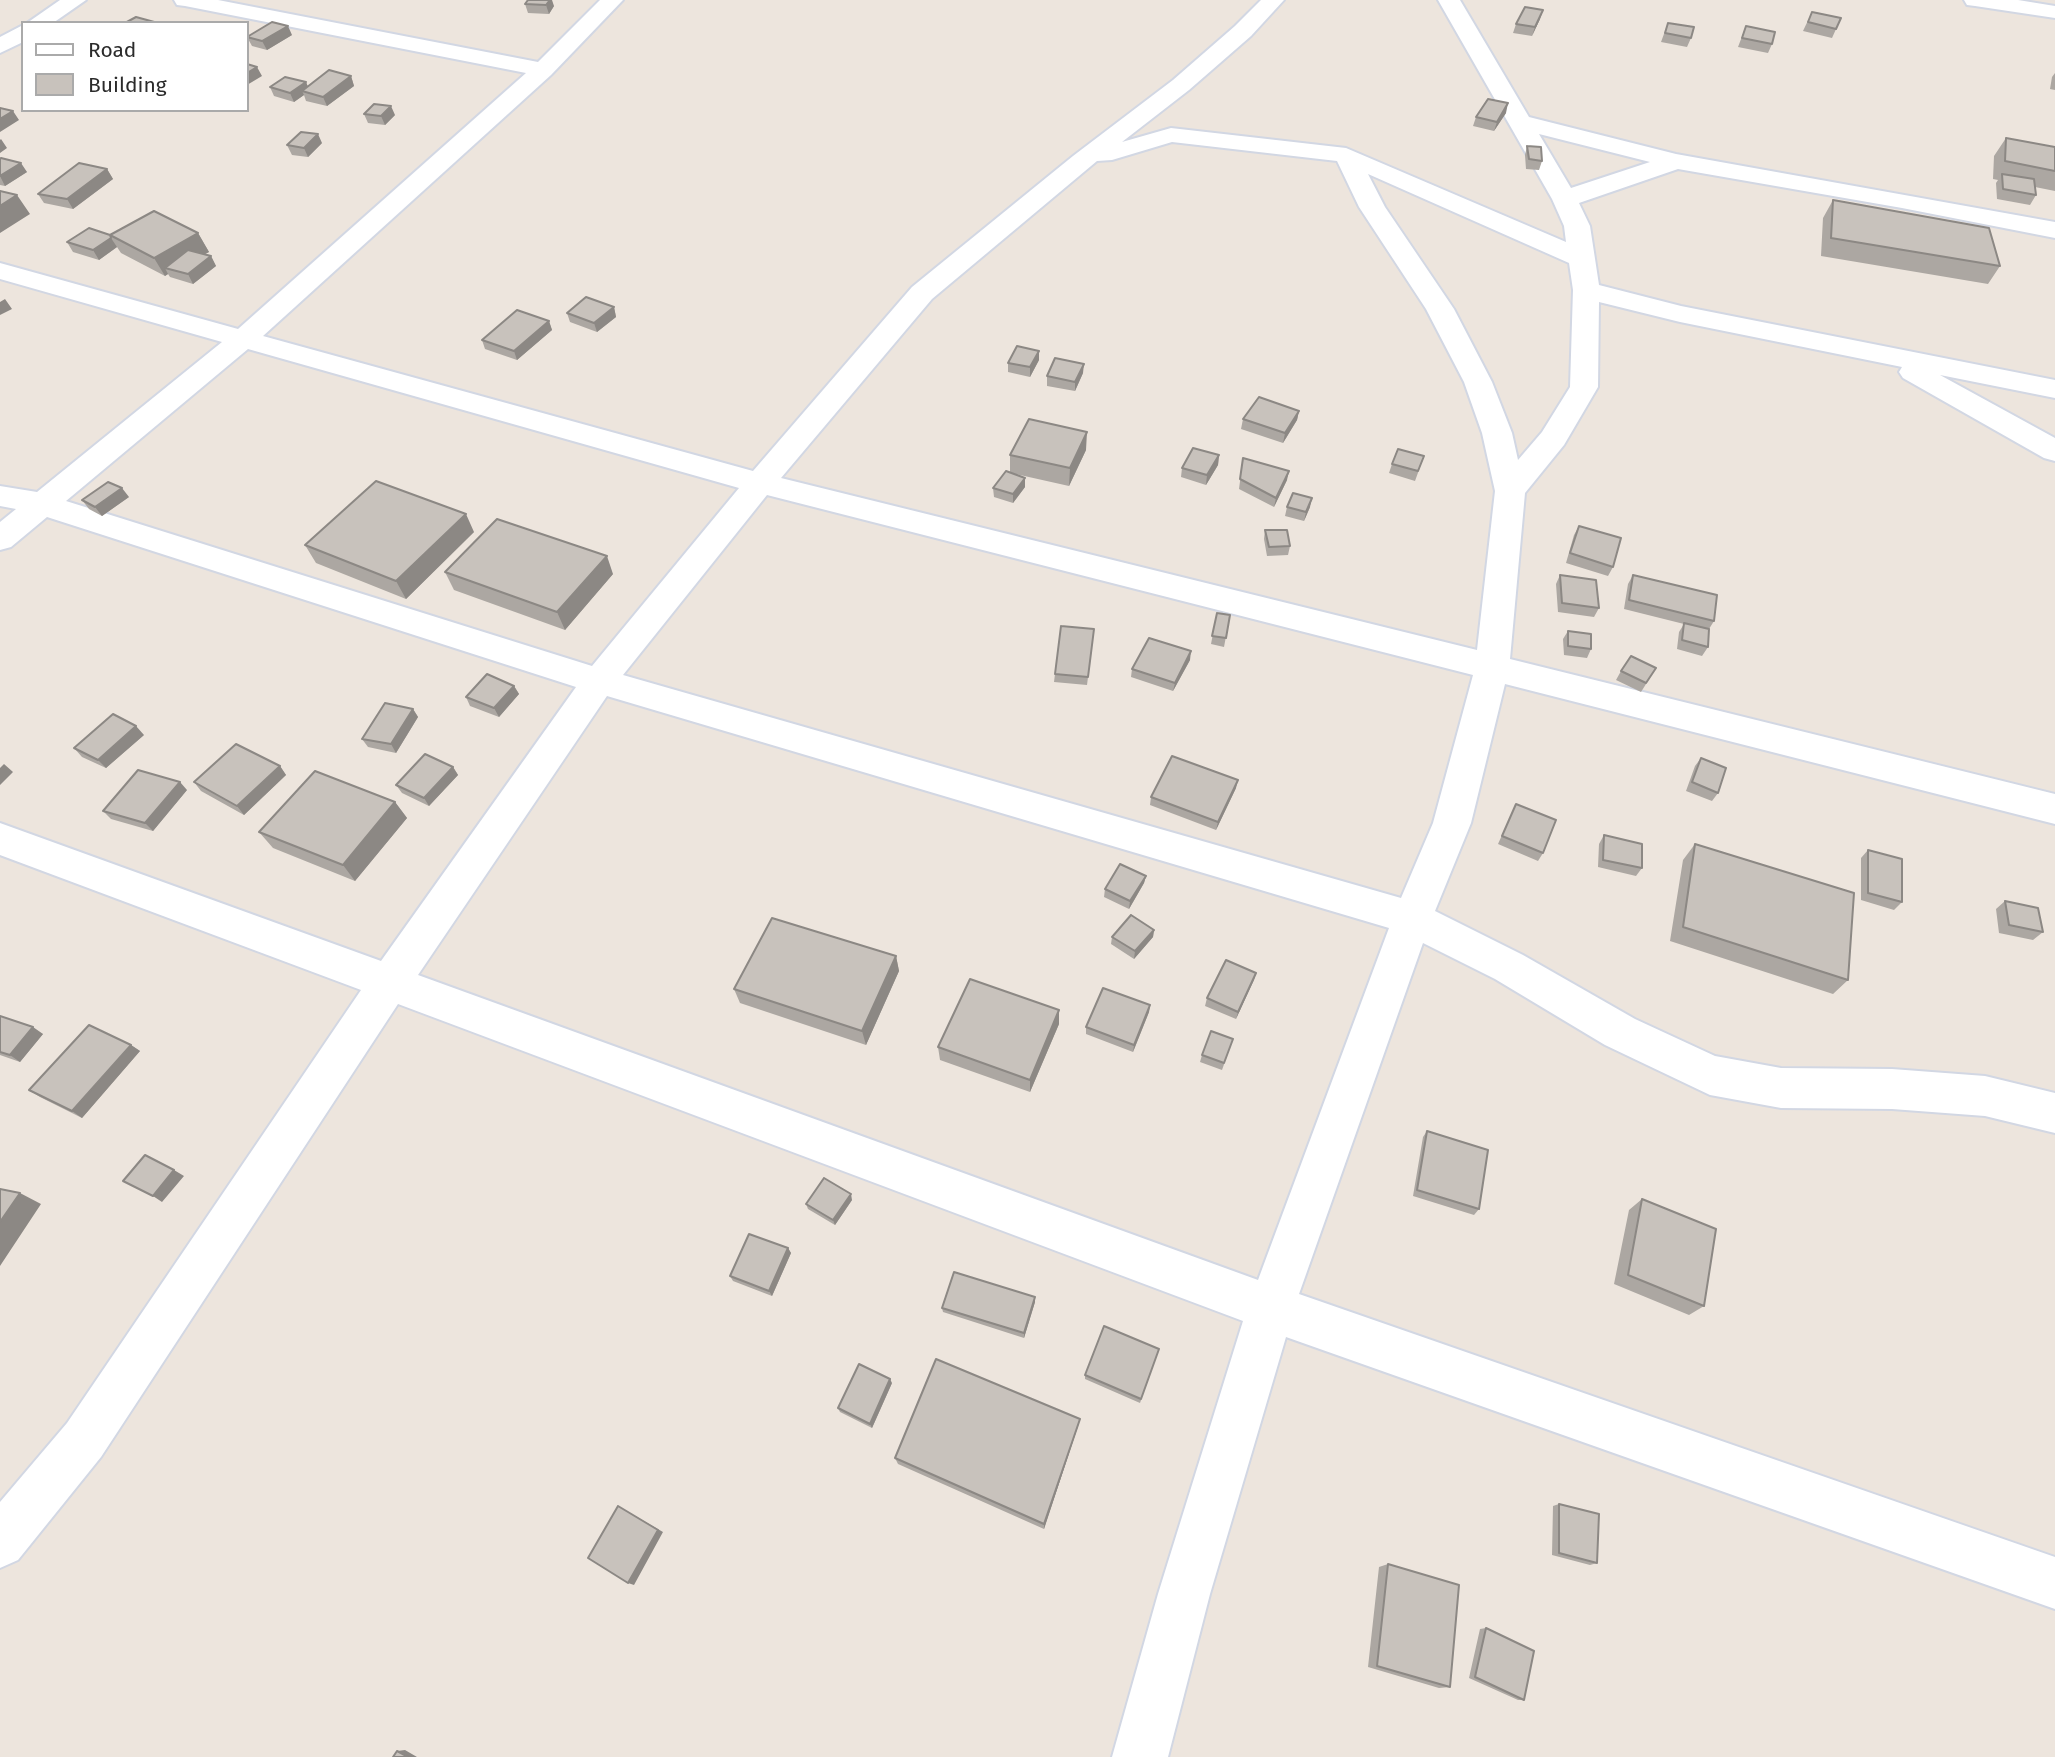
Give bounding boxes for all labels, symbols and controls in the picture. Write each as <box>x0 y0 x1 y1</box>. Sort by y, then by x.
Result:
legend <box>21 21 248 112</box>
text: Road <box>88 37 136 63</box>
text: Building <box>88 72 167 98</box>

